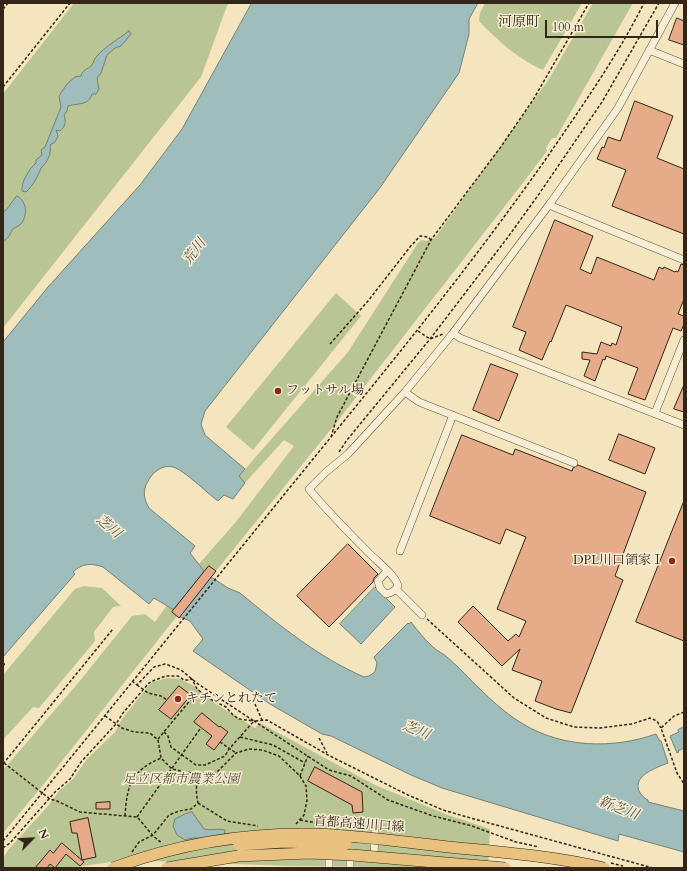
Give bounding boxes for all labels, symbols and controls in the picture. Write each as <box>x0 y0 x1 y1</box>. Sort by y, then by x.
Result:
scale bar <box>547 12 660 38</box>
district label: 河原町 <box>498 15 540 31</box>
text: 100 m <box>552 19 584 35</box>
water label: 荒川 <box>180 236 210 268</box>
place label: フットサル場 <box>286 383 364 399</box>
marker: フットサル場 <box>273 386 283 396</box>
water label: 芝川 <box>92 512 124 542</box>
place label: DPL川口領家Ⅰ <box>573 553 664 569</box>
marker: DPL川口領家Ⅰ <box>667 556 677 566</box>
place label: キチンとれたて <box>186 691 277 707</box>
marker: キチンとれたて <box>173 694 183 704</box>
water label: 芝川 <box>400 718 432 744</box>
park label: 足立区都市農業公園 <box>123 772 239 788</box>
water label: 新芝川 <box>595 794 641 824</box>
street label: 首都高速川口線 <box>313 814 405 836</box>
north arrow <box>12 819 52 859</box>
text: N <box>35 826 52 841</box>

